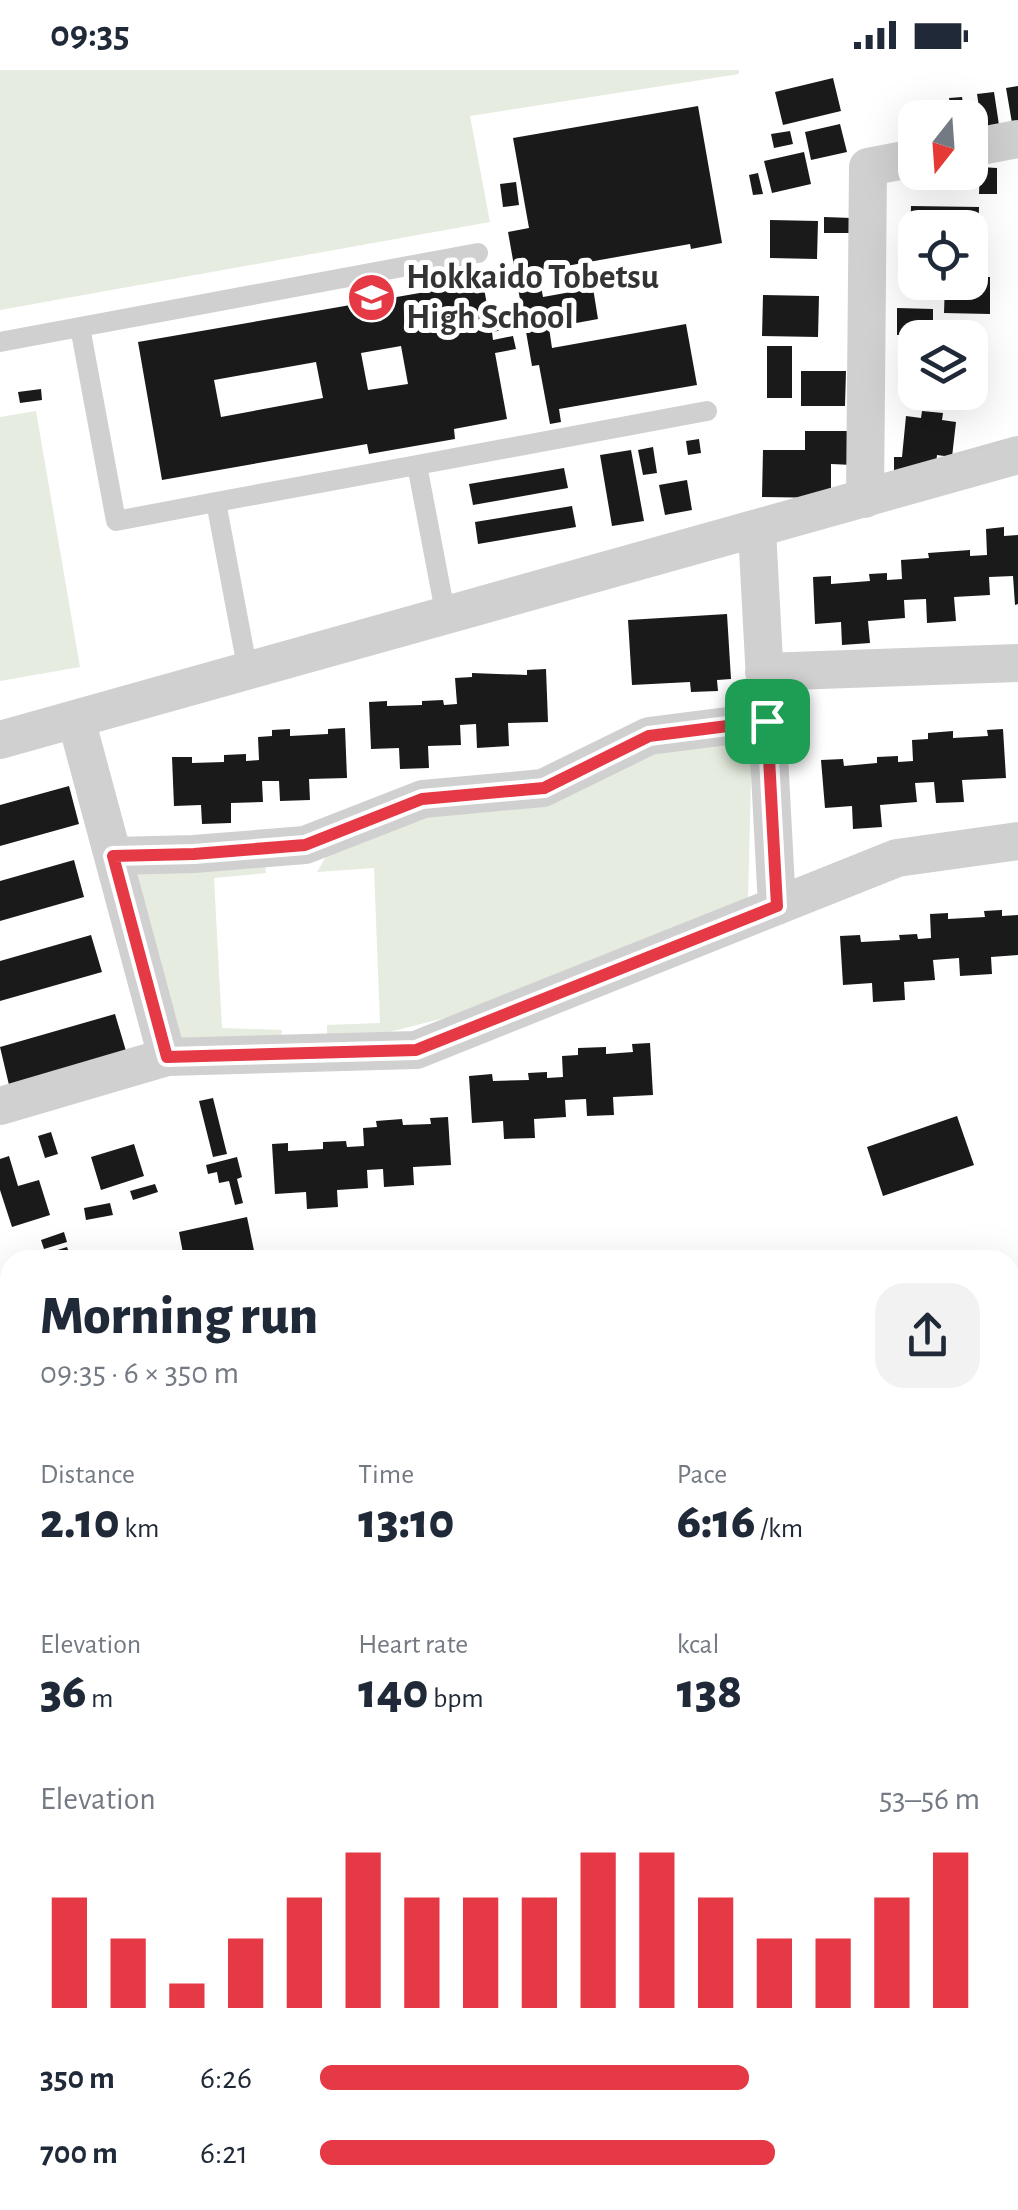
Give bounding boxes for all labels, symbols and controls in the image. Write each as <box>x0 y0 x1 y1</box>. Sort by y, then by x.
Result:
text: 09:35 <box>50 16 130 54</box>
north arrow <box>898 100 988 190</box>
map controls <box>898 100 988 410</box>
button: locate <box>898 210 988 300</box>
place label: Hokkaido Tobetsu High School <box>406 260 659 335</box>
school or university icon: Hokkaido Tobetsu High School <box>345 271 397 323</box>
button: layers <box>898 320 988 410</box>
pin <box>725 679 810 764</box>
icon: arrive <box>740 694 795 749</box>
button: share <box>875 1283 980 1388</box>
text: Morning run <box>40 1289 318 1344</box>
text: 09:35 · 6 × 350 m <box>40 1357 239 1389</box>
text: Distance <box>40 1461 135 1489</box>
text: Time <box>358 1461 414 1489</box>
text: Pace <box>677 1461 727 1489</box>
text: 2.10 <box>40 1497 120 1547</box>
text: 13:10 <box>358 1497 454 1547</box>
text: 6:16 <box>677 1497 755 1547</box>
text: km <box>120 1515 159 1543</box>
text: /km <box>755 1515 803 1543</box>
text: Elevation <box>40 1631 141 1659</box>
text: Heart rate <box>358 1631 468 1659</box>
text: kcal <box>677 1631 719 1659</box>
text: 36 <box>40 1667 86 1717</box>
text: 140 <box>358 1667 428 1717</box>
text: 138 <box>677 1667 742 1717</box>
text: m <box>86 1685 113 1713</box>
text: bpm <box>428 1685 484 1713</box>
text: Elevation <box>40 1783 156 1815</box>
text: 53–56 m <box>879 1783 980 1815</box>
text: 350 m <box>40 2062 115 2094</box>
text: 6:26 <box>200 2062 252 2094</box>
text: 700 m <box>40 2137 118 2169</box>
text: 6:21 <box>200 2137 248 2169</box>

